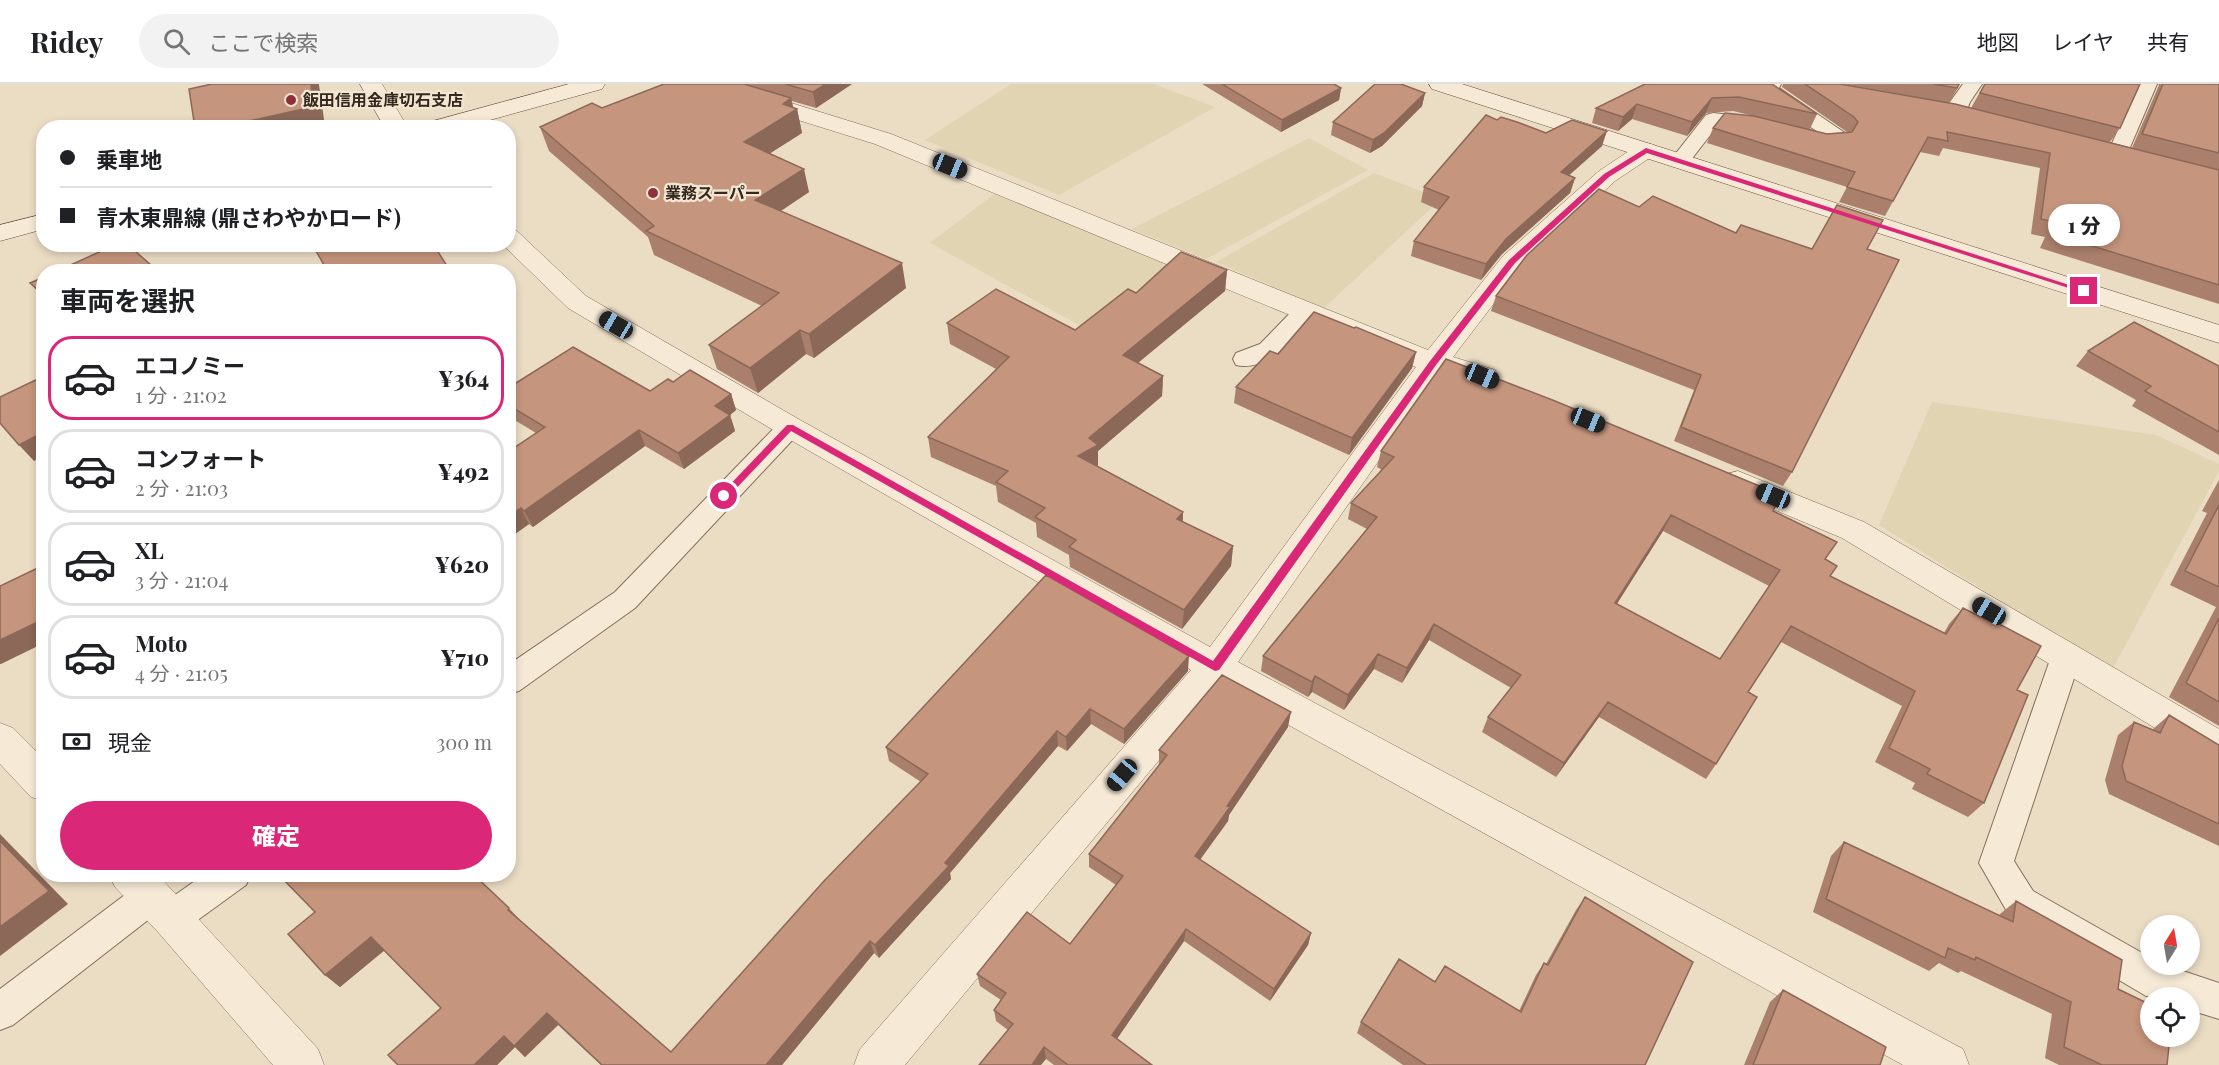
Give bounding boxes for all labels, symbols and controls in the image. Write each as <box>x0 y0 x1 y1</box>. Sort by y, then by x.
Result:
search box <box>139 14 559 68</box>
text: Ridey <box>30 23 103 60</box>
icon: search <box>160 25 193 58</box>
text: ここで検索 <box>208 27 318 57</box>
text: 地図 <box>1977 27 2019 55</box>
text: レイヤ <box>2052 27 2114 55</box>
text: 共有 <box>2147 27 2189 55</box>
place label: 飯田信用金庫切石支店 <box>302 89 463 110</box>
marker: 飯田信用金庫切石支店 <box>284 93 298 107</box>
text: 乗車地 <box>96 144 162 174</box>
car <box>930 151 970 181</box>
place label: 業務スーパー <box>665 182 761 203</box>
marker: 業務スーパー <box>646 186 660 200</box>
text: 青木東鼎線 (鼎さわやかロード) <box>96 202 401 232</box>
callout: 1 分 <box>2048 204 2120 246</box>
text: 1 分 <box>2068 211 2100 238</box>
route end <box>2070 277 2097 304</box>
text: 車両を選択 <box>60 282 195 318</box>
car <box>596 308 636 342</box>
text: エコノミー <box>135 350 245 380</box>
icon: car <box>63 351 117 405</box>
car <box>1462 361 1502 391</box>
text: ¥364 <box>438 363 489 393</box>
text: 1 分 · 21:02 <box>135 381 227 408</box>
car <box>1568 405 1608 435</box>
text: コンフォート <box>135 443 266 473</box>
icon: car <box>63 444 117 498</box>
text: ¥492 <box>438 456 489 486</box>
text: 2 分 · 21:03 <box>135 474 228 501</box>
car <box>1753 481 1793 511</box>
route start <box>710 482 737 509</box>
text: XL <box>135 535 164 565</box>
icon: car <box>63 537 117 591</box>
text: ¥620 <box>435 549 489 579</box>
text: 3 分 · 21:04 <box>135 566 228 593</box>
car <box>1969 594 2009 628</box>
text: Moto <box>135 628 188 658</box>
icon: car <box>63 630 117 684</box>
text: ¥710 <box>440 642 489 672</box>
text: 4 分 · 21:05 <box>135 659 228 686</box>
icon: cash <box>60 725 93 758</box>
text: 現金 <box>108 727 152 757</box>
text: 300 m <box>436 728 492 755</box>
car <box>1104 755 1140 795</box>
button: 確定 <box>60 801 492 870</box>
north arrow <box>2140 915 2200 975</box>
map controls <box>2140 915 2200 1047</box>
button: locate <box>2140 987 2200 1047</box>

